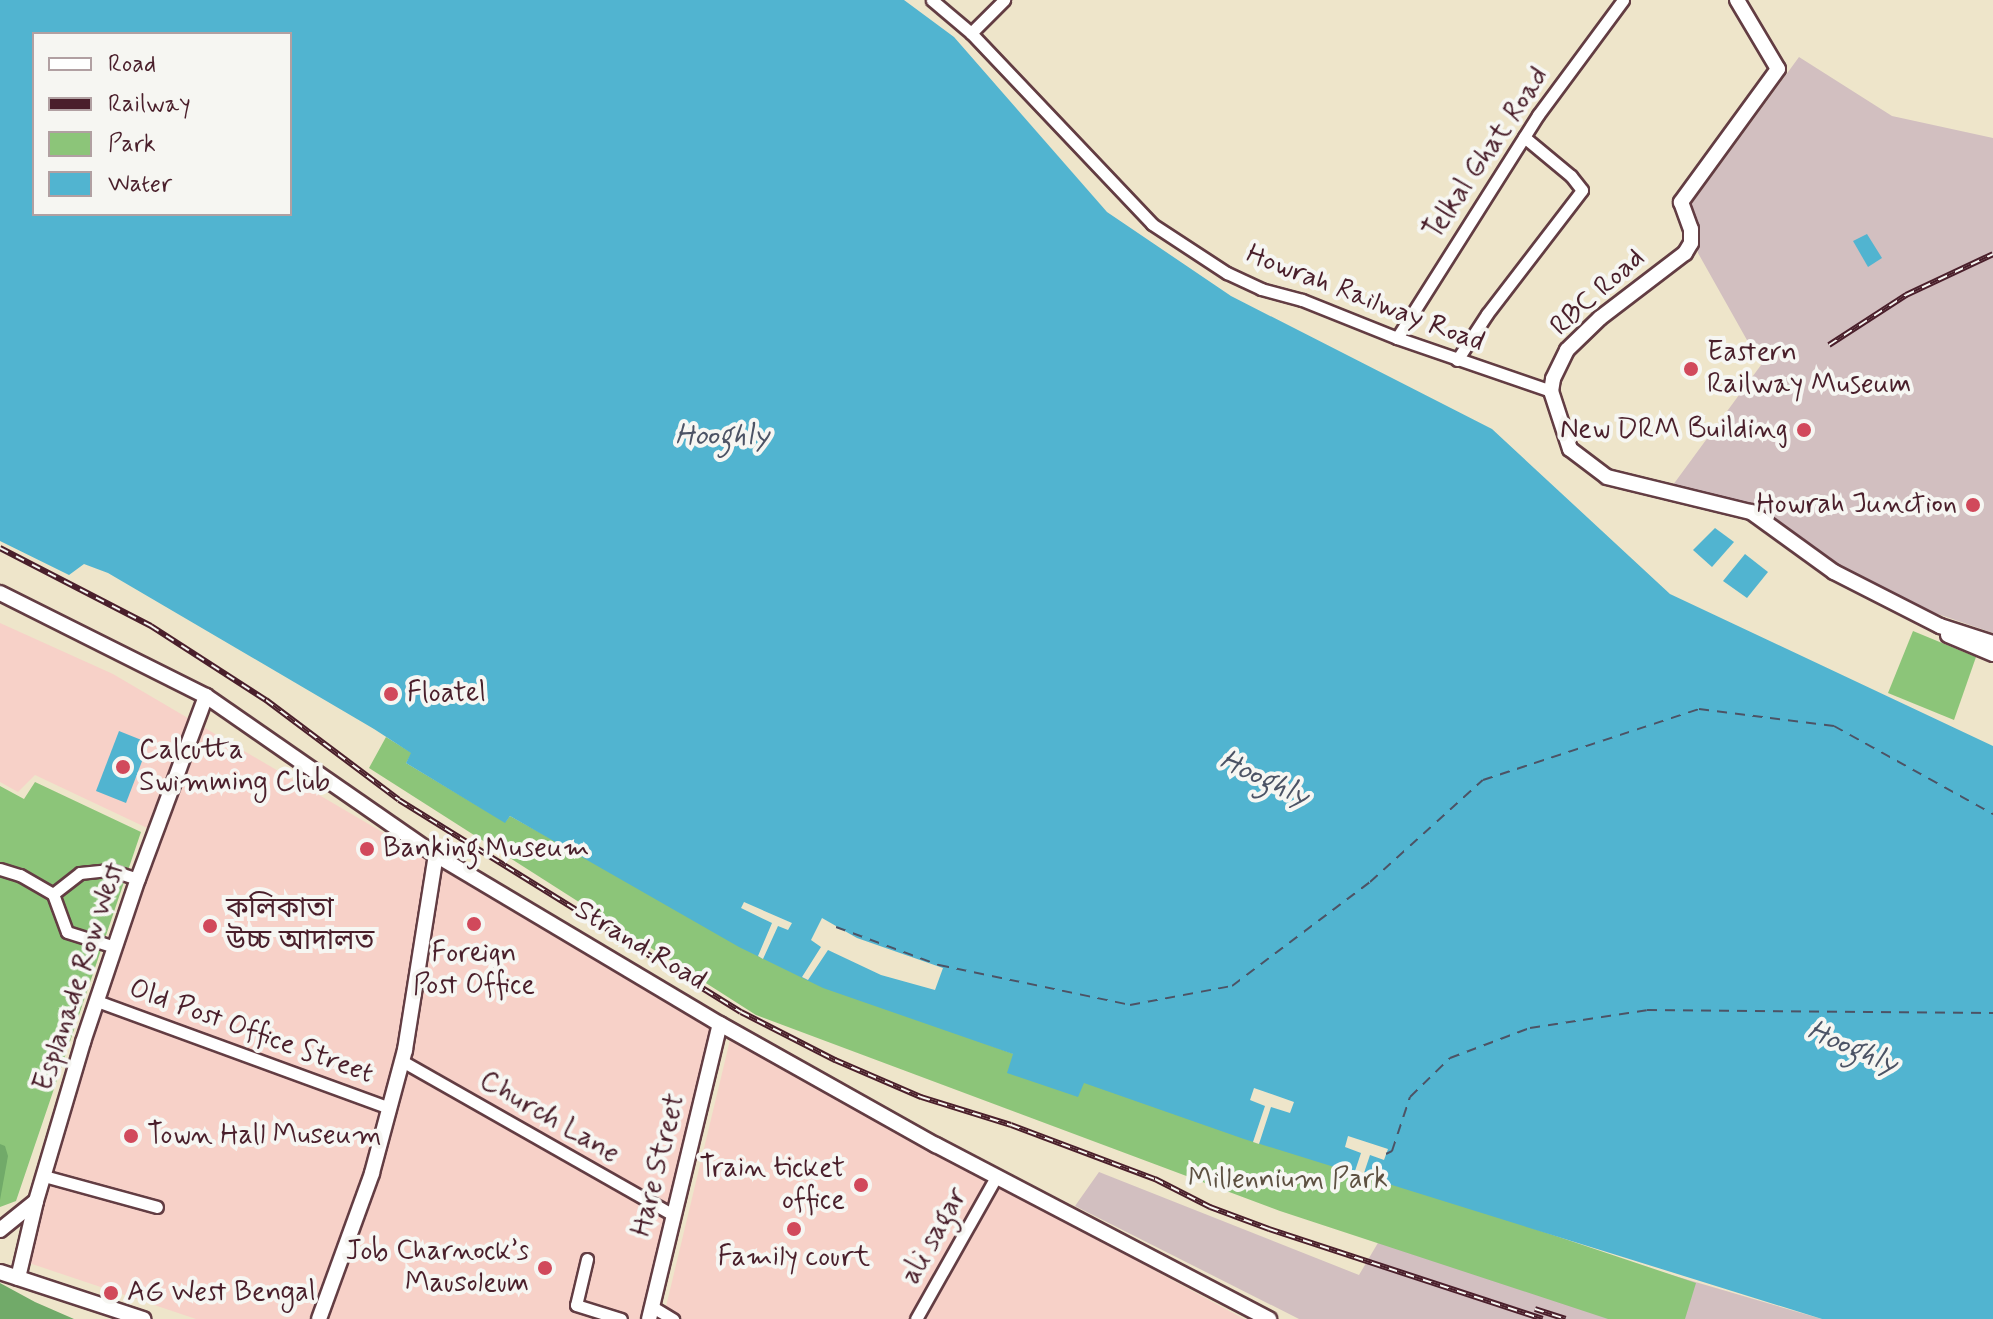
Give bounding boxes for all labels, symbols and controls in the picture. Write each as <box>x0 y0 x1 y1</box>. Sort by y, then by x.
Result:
legend <box>32 32 292 216</box>
text: Road <box>108 49 156 80</box>
street label: Telkal Ghat Road <box>1418 63 1556 245</box>
text: Railway <box>108 89 191 120</box>
text: Park <box>108 129 156 160</box>
text: Water <box>108 169 172 200</box>
street label: Howrah Railway Road <box>1240 237 1490 361</box>
street label: RBC Road <box>1544 242 1652 344</box>
place label: Eastern Railway Museum <box>1707 336 1920 402</box>
marker: Eastern Railway Museum <box>1682 360 1700 378</box>
place label: New DRM Building <box>1572 413 1788 447</box>
water label: Hooghly <box>675 418 769 454</box>
marker: New DRM Building <box>1795 421 1813 439</box>
place label: Howrah Junction <box>1763 488 1957 522</box>
marker: Howrah Junction <box>1964 496 1982 514</box>
place label: Floatel <box>407 677 486 711</box>
marker: Floatel <box>382 685 400 703</box>
place label: Calcutta Swimming Club <box>139 734 330 800</box>
water label: Hooghly <box>1214 743 1314 815</box>
marker: Calcutta Swimming Club <box>114 758 132 776</box>
place label: Banking Museum <box>383 832 595 866</box>
marker: Banking Museum <box>358 840 376 858</box>
street label: Esplanade Row West <box>27 859 133 1095</box>
place label: কলিকাতা উচ্চ আদালত <box>226 893 374 959</box>
street label: Strand Road <box>569 894 711 998</box>
marker: Foreign Post Office <box>465 915 483 933</box>
marker: কলিকাতা উচ্চ আদালত <box>201 917 219 935</box>
place label: Foreign Post Office <box>413 937 535 1003</box>
street label: Old Post Office Street <box>124 972 378 1092</box>
water label: Hooghly <box>1802 1013 1902 1083</box>
street label: Church Lane <box>473 1064 625 1172</box>
street label: Hare Street <box>625 1091 693 1239</box>
place label: Town Hall Museum <box>147 1119 382 1153</box>
marker: Town Hall Museum <box>122 1127 140 1145</box>
place label: Train ticket office <box>699 1152 845 1218</box>
park label: Millennium Park <box>1188 1163 1388 1197</box>
marker: Train ticket office <box>852 1176 870 1194</box>
street label: ali sagar <box>895 1182 975 1290</box>
marker: Family court <box>785 1220 803 1238</box>
place label: Job Charnock’s Mausoleum <box>347 1235 529 1301</box>
place label: Family court <box>721 1241 867 1275</box>
marker: Job Charnock’s Mausoleum <box>536 1259 554 1277</box>
place label: AG West Bengal <box>127 1276 318 1310</box>
marker: AG West Bengal <box>102 1284 120 1302</box>

